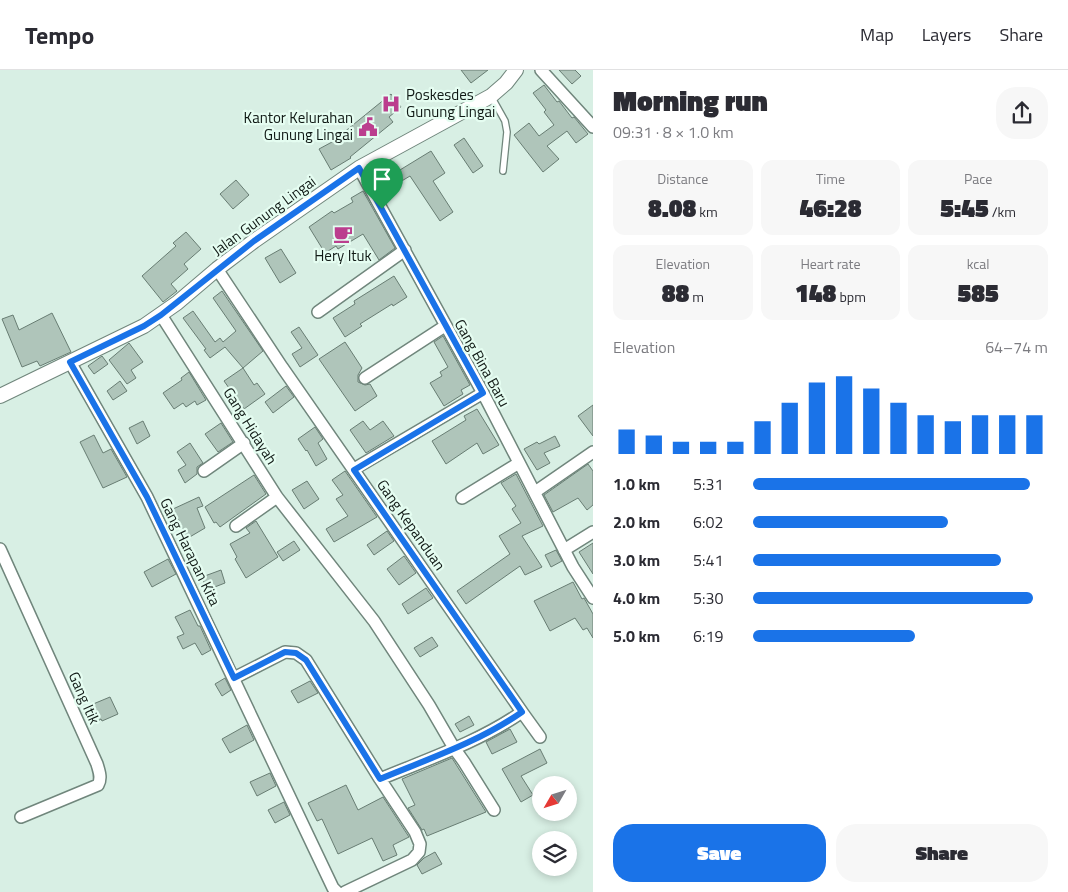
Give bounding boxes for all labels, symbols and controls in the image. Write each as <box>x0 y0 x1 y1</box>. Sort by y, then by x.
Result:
text: Tempo <box>25 17 94 53</box>
text: Map <box>860 21 894 48</box>
text: Layers <box>922 21 971 48</box>
text: Share <box>999 21 1043 48</box>
text: Morning run <box>613 79 768 122</box>
place label: Poskesdes Gunung Lingai <box>406 83 495 123</box>
button: share <box>996 87 1048 139</box>
hospital icon: Poskesdes Gunung Lingai <box>380 93 402 115</box>
place label: Kantor Kelurahan Gunung Lingai <box>244 106 353 146</box>
public building icon: Kantor Kelurahan Gunung Lingai <box>357 116 379 138</box>
text: 09:31 · 8 × 1.0 km <box>613 120 734 144</box>
pin <box>361 158 403 209</box>
icon: arrive <box>368 165 396 193</box>
text: Distance <box>657 168 708 189</box>
text: Time <box>816 168 845 189</box>
text: Pace <box>964 168 992 189</box>
street label: Jalan Gunung Lingai <box>207 170 320 261</box>
text: 8.08 <box>648 189 696 227</box>
text: 46:28 <box>799 189 862 227</box>
text: 5:45 <box>940 189 989 227</box>
text: km <box>696 201 718 222</box>
text: /km <box>989 201 1016 222</box>
cafe icon: Hery Ituk <box>332 223 354 245</box>
place label: Hery Ituk <box>314 244 372 267</box>
text: Elevation <box>656 253 710 274</box>
text: Heart rate <box>800 253 861 274</box>
text: kcal <box>967 253 990 274</box>
text: 88 <box>662 274 689 312</box>
text: 148 <box>795 274 836 312</box>
text: 585 <box>958 274 999 312</box>
text: m <box>689 286 704 307</box>
text: bpm <box>836 286 866 307</box>
street label: Gang Bina Baru <box>449 315 516 411</box>
text: Elevation <box>613 335 675 359</box>
text: 64–74 m <box>985 335 1048 359</box>
street label: Gang Hidayah <box>218 383 283 469</box>
text: 1.0 km <box>613 472 660 496</box>
text: 5:31 <box>693 472 723 496</box>
street label: Gang Kepanduan <box>371 474 451 575</box>
street label: Gang Harapan Kita <box>154 494 227 610</box>
text: 2.0 km <box>613 510 660 534</box>
text: 6:02 <box>693 510 723 534</box>
text: 3.0 km <box>613 548 660 572</box>
text: 5:41 <box>693 548 723 572</box>
text: 4.0 km <box>613 586 660 610</box>
text: 5:30 <box>693 586 723 610</box>
text: 5.0 km <box>613 624 660 648</box>
text: 6:19 <box>693 624 723 648</box>
street label: Gang Itik <box>63 668 106 728</box>
north arrow <box>532 776 578 821</box>
map controls <box>532 776 577 876</box>
button: Save <box>613 824 826 882</box>
button: Share <box>836 824 1048 882</box>
button: layers <box>532 831 577 876</box>

